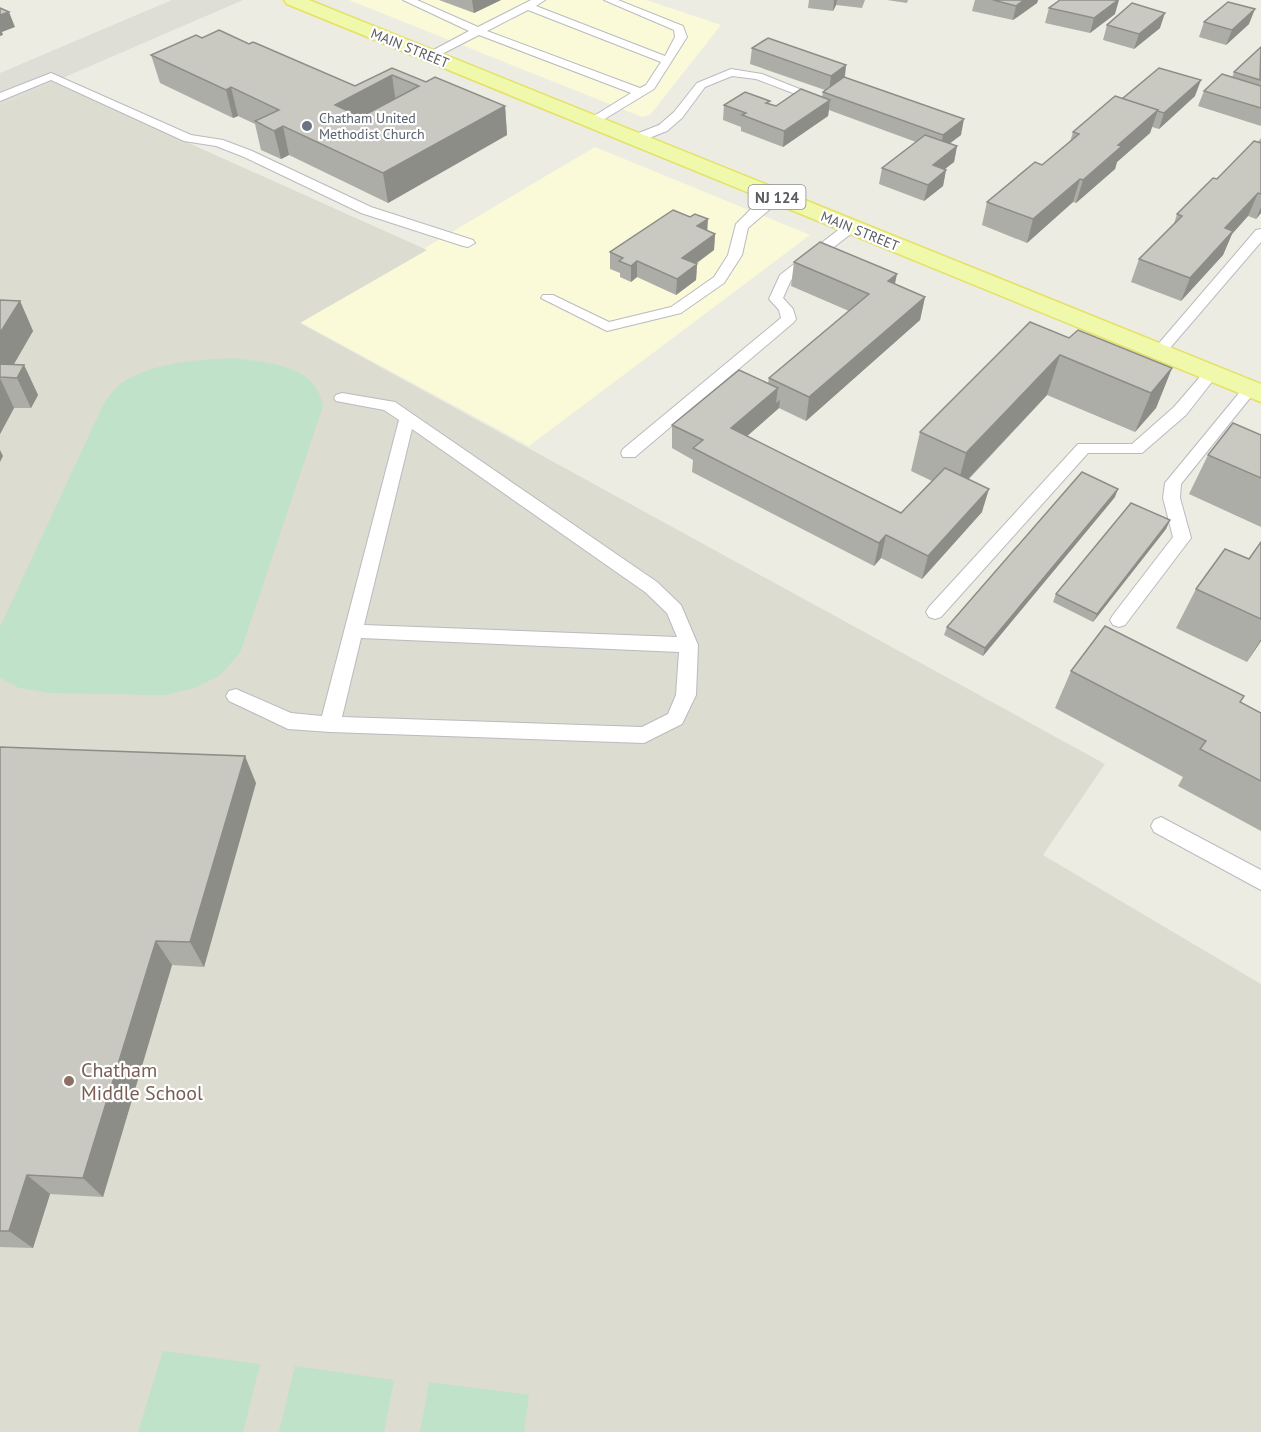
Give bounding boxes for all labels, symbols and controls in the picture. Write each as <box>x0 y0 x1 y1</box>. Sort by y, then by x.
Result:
street label: MAIN STREET <box>368 24 452 72</box>
place label: Chatham United Methodist Church <box>319 109 425 143</box>
marker: Chatham United Methodist Church <box>300 119 314 133</box>
road number: NJ 124 <box>748 185 806 209</box>
street label: MAIN STREET <box>818 207 902 255</box>
place label: Chatham Middle School <box>81 1057 203 1106</box>
marker: Chatham Middle School <box>62 1074 76 1088</box>

